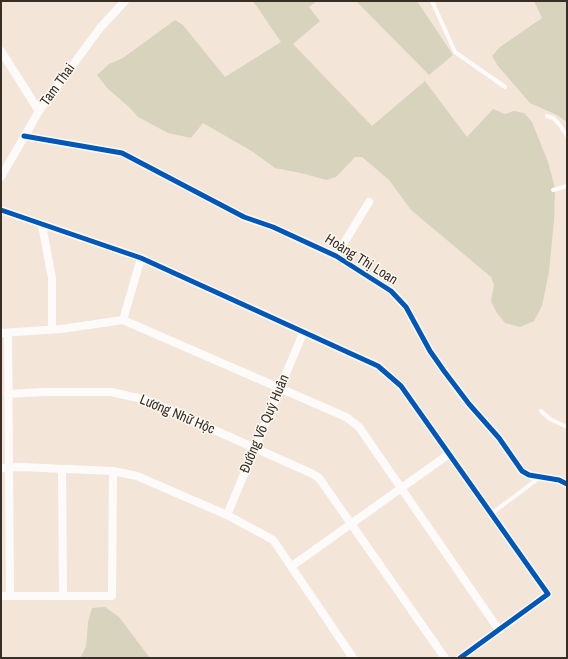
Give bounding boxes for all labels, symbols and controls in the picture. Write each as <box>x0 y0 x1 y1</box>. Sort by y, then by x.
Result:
street label: Tam Thai <box>37 61 79 109</box>
street label: Hoàng Thị Loan <box>322 231 400 289</box>
street label: Đường Võ Quý Huân <box>237 372 293 476</box>
street label: Lương Nhữ Hộc <box>137 392 217 438</box>

